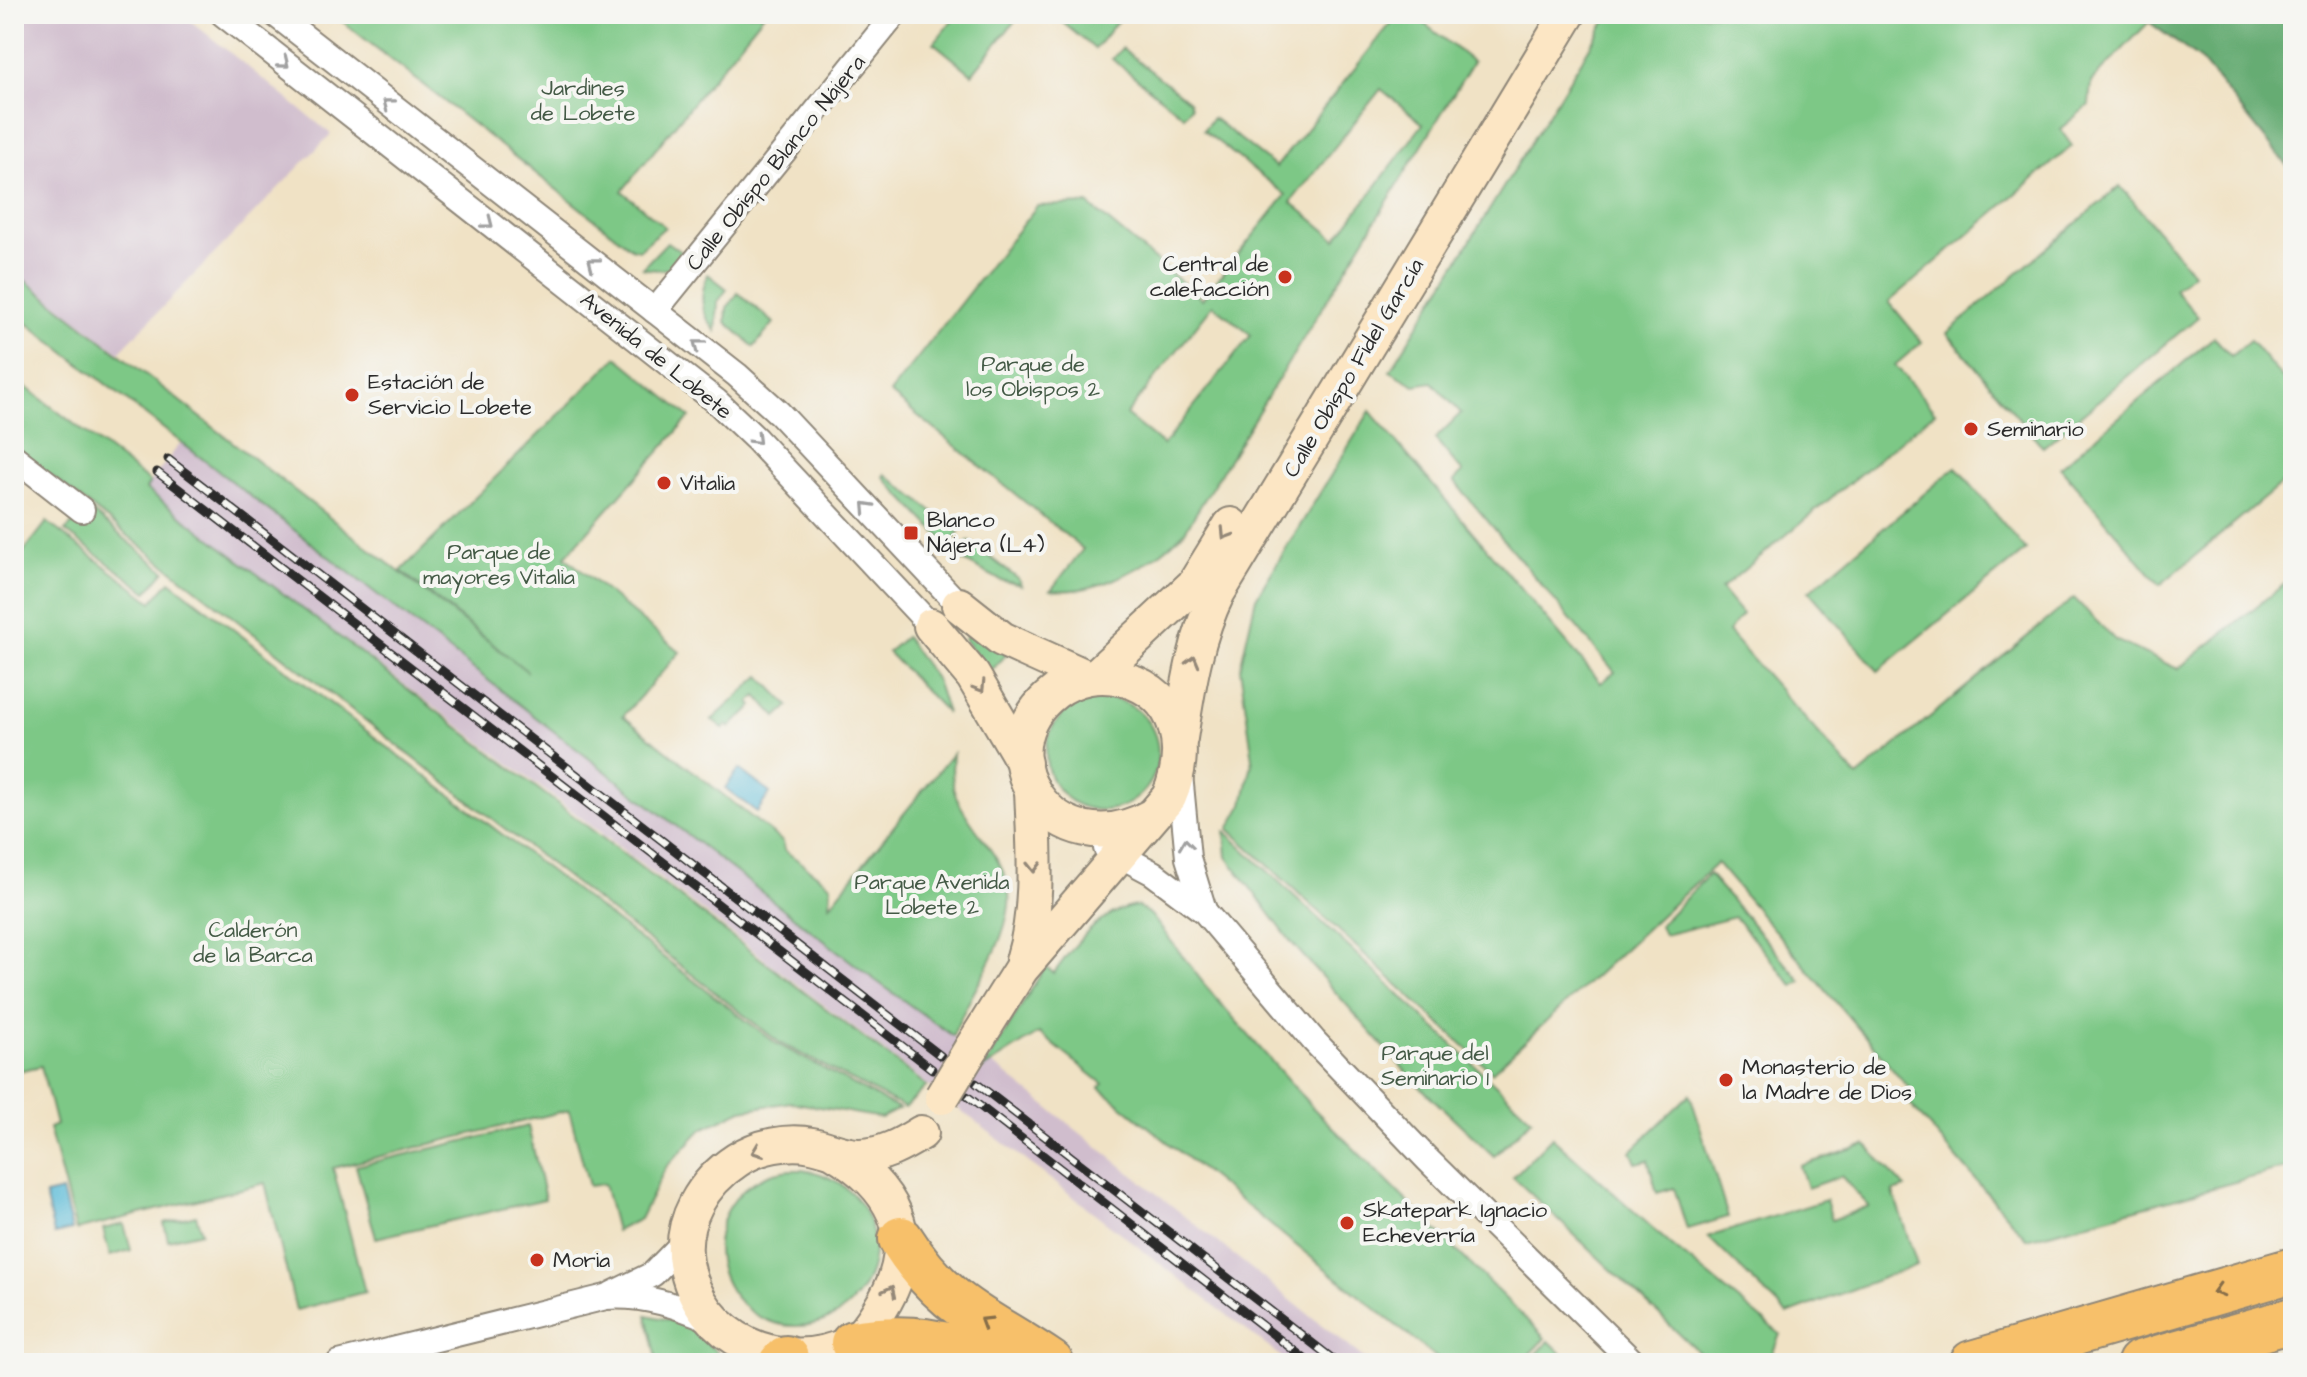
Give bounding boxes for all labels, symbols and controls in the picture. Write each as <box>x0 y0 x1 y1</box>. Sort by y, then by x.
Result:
street label: Calle Obispo Blanco Nájera <box>679 48 873 278</box>
one-way arrow <box>274 53 289 67</box>
park label: Jardines de Lobete <box>531 73 635 129</box>
one-way arrow <box>382 99 397 113</box>
one-way arrow <box>479 213 494 227</box>
place label: Central de calefacción <box>1150 249 1269 305</box>
street label: Calle Obispo Fidel García <box>1276 253 1432 483</box>
one-way arrow <box>587 259 602 273</box>
marker: Central de calefacción <box>1276 268 1294 286</box>
street label: Avenida de Lobete <box>573 285 739 427</box>
one-way arrow <box>692 340 707 354</box>
park label: Parque de los Obispos 2 <box>966 349 1101 405</box>
place label: Estación de Servicio Lobete <box>368 367 532 423</box>
marker: Estación de Servicio Lobete <box>343 386 361 404</box>
place label: Seminario <box>1987 414 2084 445</box>
marker: Seminario <box>1962 420 1980 438</box>
one-way arrow <box>747 430 761 444</box>
place label: Vitalia <box>680 468 735 499</box>
marker: Vitalia <box>655 474 673 492</box>
one-way arrow <box>862 502 877 516</box>
place label: Blanco Nájera (L4) <box>927 505 1045 561</box>
marker: Blanco Nájera (L4) <box>902 524 920 542</box>
one-way arrow <box>1220 525 1235 539</box>
park label: Parque de mayores Vitalia <box>423 537 575 594</box>
one-way arrow <box>1184 655 1201 669</box>
one-way arrow <box>970 678 985 693</box>
one-way arrow <box>1178 837 1195 850</box>
one-way arrow <box>1026 861 1043 874</box>
park label: Parque Avenida Lobete 2 <box>855 867 1009 923</box>
park label: Calderón de la Barca <box>193 915 313 971</box>
park label: Parque del Seminario 1 <box>1381 1038 1489 1094</box>
place label: Monasterio de la Madre de Dios <box>1742 1052 1912 1108</box>
marker: Monasterio de la Madre de Dios <box>1717 1071 1735 1089</box>
one-way arrow <box>751 1141 765 1158</box>
place label: Skatepark Ignacio Echeverría <box>1363 1195 1548 1251</box>
marker: Skatepark Ignacio Echeverría <box>1338 1214 1356 1232</box>
place label: Moria <box>553 1245 610 1276</box>
marker: Moria <box>528 1251 546 1269</box>
one-way arrow <box>2212 1282 2226 1298</box>
one-way arrow <box>880 1285 896 1300</box>
one-way arrow <box>979 1316 994 1332</box>

